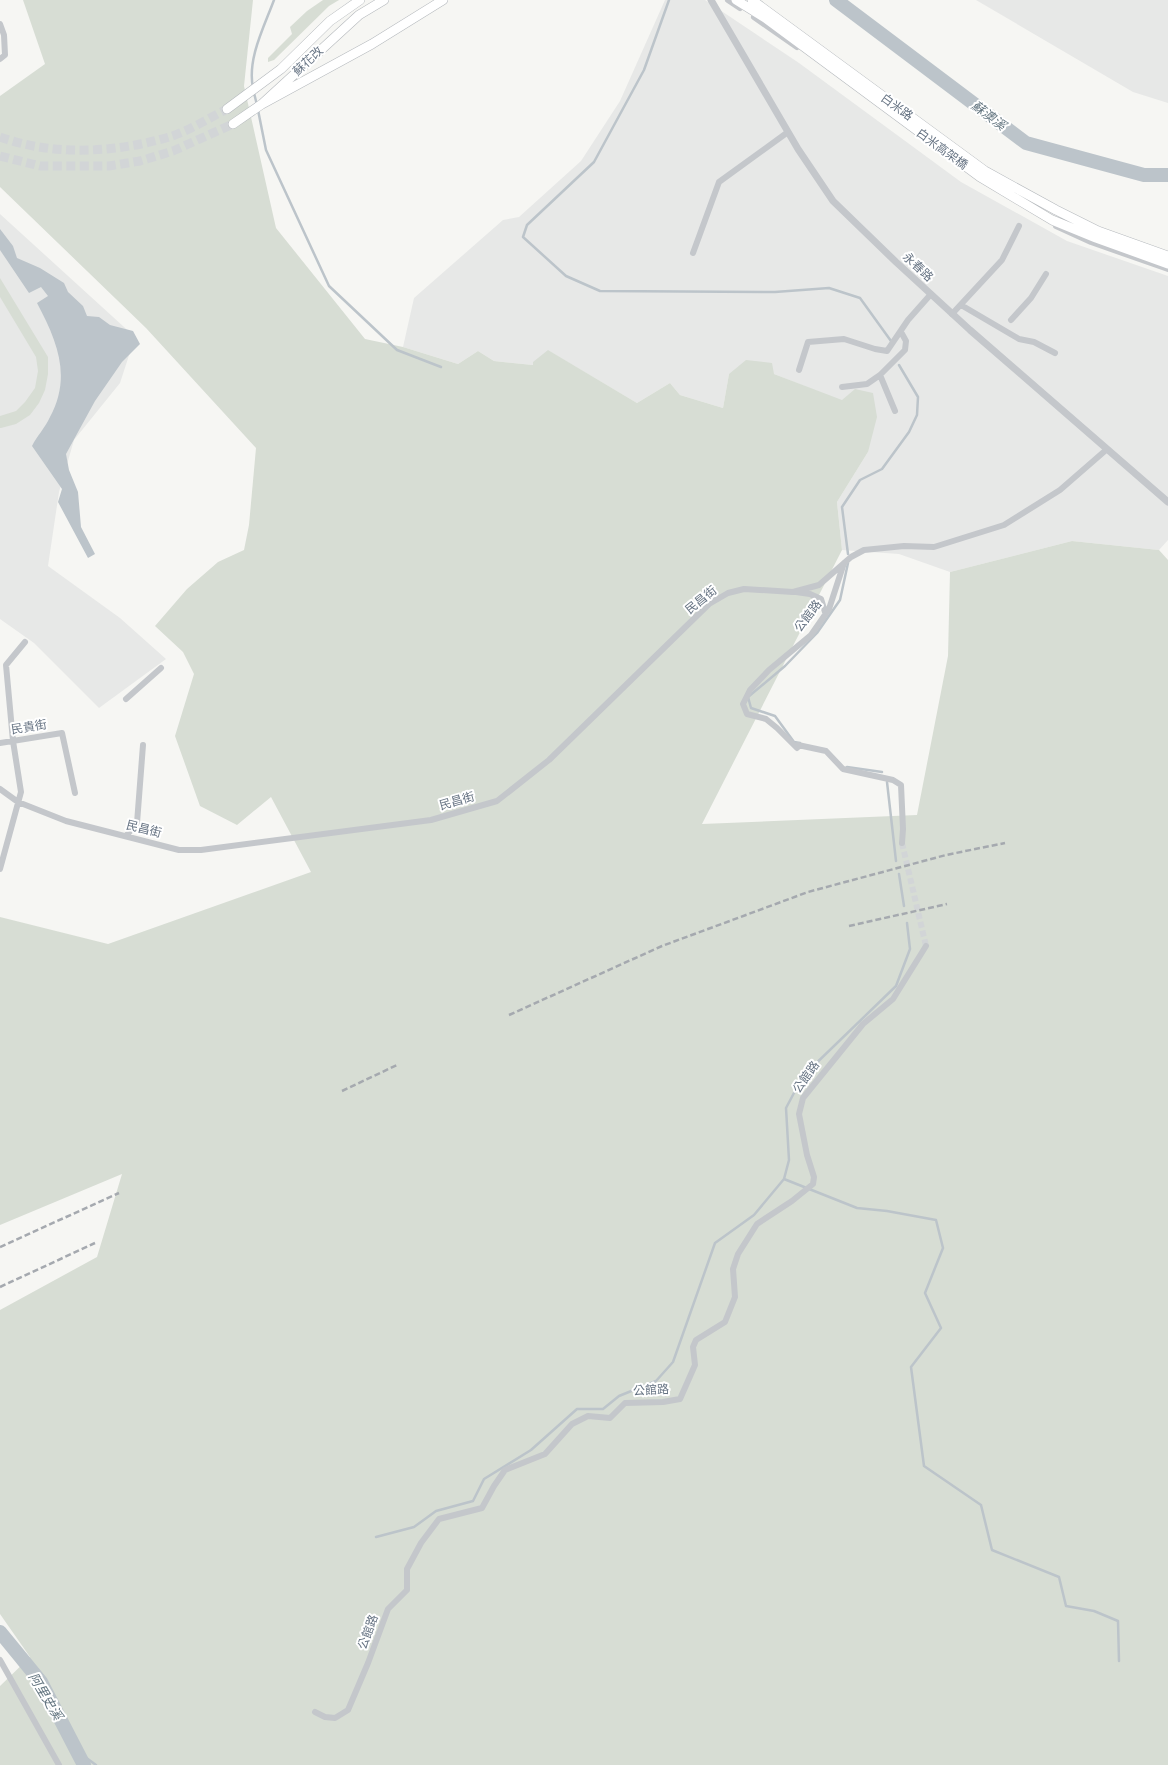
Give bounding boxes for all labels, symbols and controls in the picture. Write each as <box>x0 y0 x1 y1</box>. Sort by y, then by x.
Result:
street label: 蘇花改 <box>289 43 327 80</box>
street label: 白米路 <box>877 90 916 125</box>
water label: 蘇澳溪 <box>967 97 1011 136</box>
street label: 白米高架橋 <box>912 125 971 174</box>
street label: 永春路 <box>899 249 937 286</box>
street label: 民昌街 <box>682 582 721 618</box>
street label: 公館路 <box>791 597 826 636</box>
street label: 民貴街 <box>10 716 48 739</box>
street label: 民昌街 <box>437 788 477 815</box>
street label: 民昌街 <box>124 817 163 842</box>
street label: 公館路 <box>789 1058 824 1097</box>
street label: 公館路 <box>633 1381 669 1400</box>
street label: 公館路 <box>354 1612 383 1652</box>
water label: 阿里史溪 <box>24 1670 67 1725</box>

